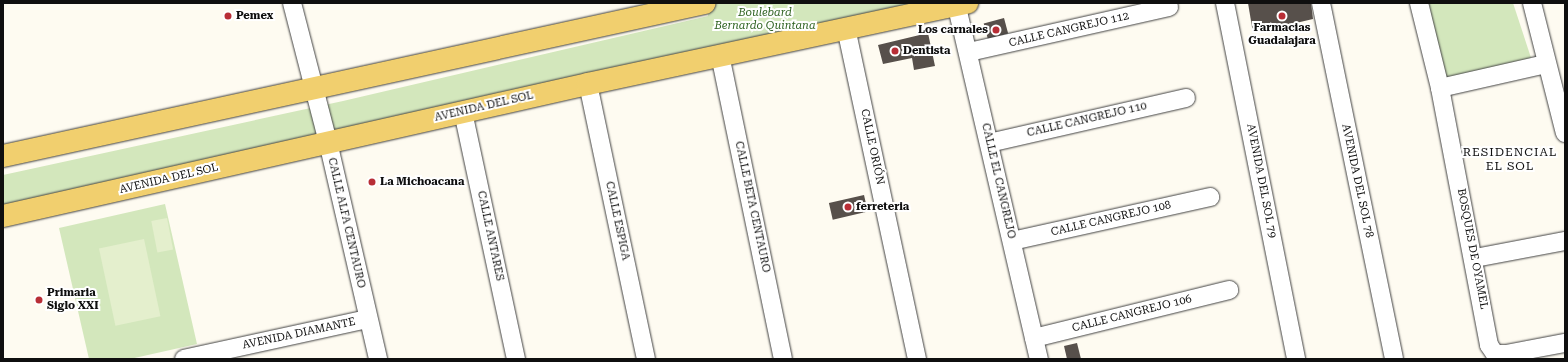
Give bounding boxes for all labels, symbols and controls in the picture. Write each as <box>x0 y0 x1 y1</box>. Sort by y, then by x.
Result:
park label: Boulebard Bernardo Quintana <box>714 7 816 33</box>
place label: Pemex <box>236 9 273 23</box>
street label: CALLE CANGREJO 112 <box>1008 10 1130 50</box>
marker: Pemex <box>223 11 233 21</box>
marker: Farmacias Guadalajara <box>1277 11 1287 21</box>
place label: Farmacias Guadalajara <box>1248 22 1316 48</box>
place label: Los carnales <box>918 23 988 37</box>
marker: Los carnales <box>991 25 1001 35</box>
place label: Dentista <box>903 44 950 58</box>
marker: Dentista <box>890 46 900 56</box>
street label: AVENIDA DEL SOL <box>433 89 535 125</box>
street label: CALLE CANGREJO 110 <box>1026 100 1148 140</box>
street label: CALLE ORIÓN <box>858 108 886 186</box>
street label: CALLE EL CANGREJO <box>978 122 1018 240</box>
street label: AVENIDA DEL SOL 79 <box>1243 123 1279 239</box>
street label: AVENIDA DEL SOL 78 <box>1338 123 1376 239</box>
street label: CALLE BETA CENTAURO <box>732 140 772 274</box>
district label: RESIDENCIAL EL SOL <box>1463 146 1557 174</box>
street label: CALLE ALFA CENTAURO <box>325 157 367 289</box>
street label: AVENIDA DEL SOL <box>118 161 220 197</box>
place label: La Michoacana <box>380 175 464 189</box>
marker: La Michoacana <box>367 177 377 187</box>
street label: CALLE ESPIGA <box>602 180 632 262</box>
street label: BOSQUES DE OYAMEL <box>1454 188 1490 310</box>
street label: CALLE ANTARES <box>474 190 506 282</box>
street label: CALLE CANGREJO 108 <box>1050 199 1172 239</box>
place label: ferreteria <box>856 200 909 214</box>
marker: ferreteria <box>843 202 853 212</box>
place label: Primaria Siglo XXI <box>47 287 99 313</box>
street label: CALLE CANGREJO 106 <box>1071 293 1193 335</box>
marker: Primaria Siglo XXI <box>34 295 44 305</box>
street label: AVENIDA DIAMANTE <box>241 316 357 352</box>

